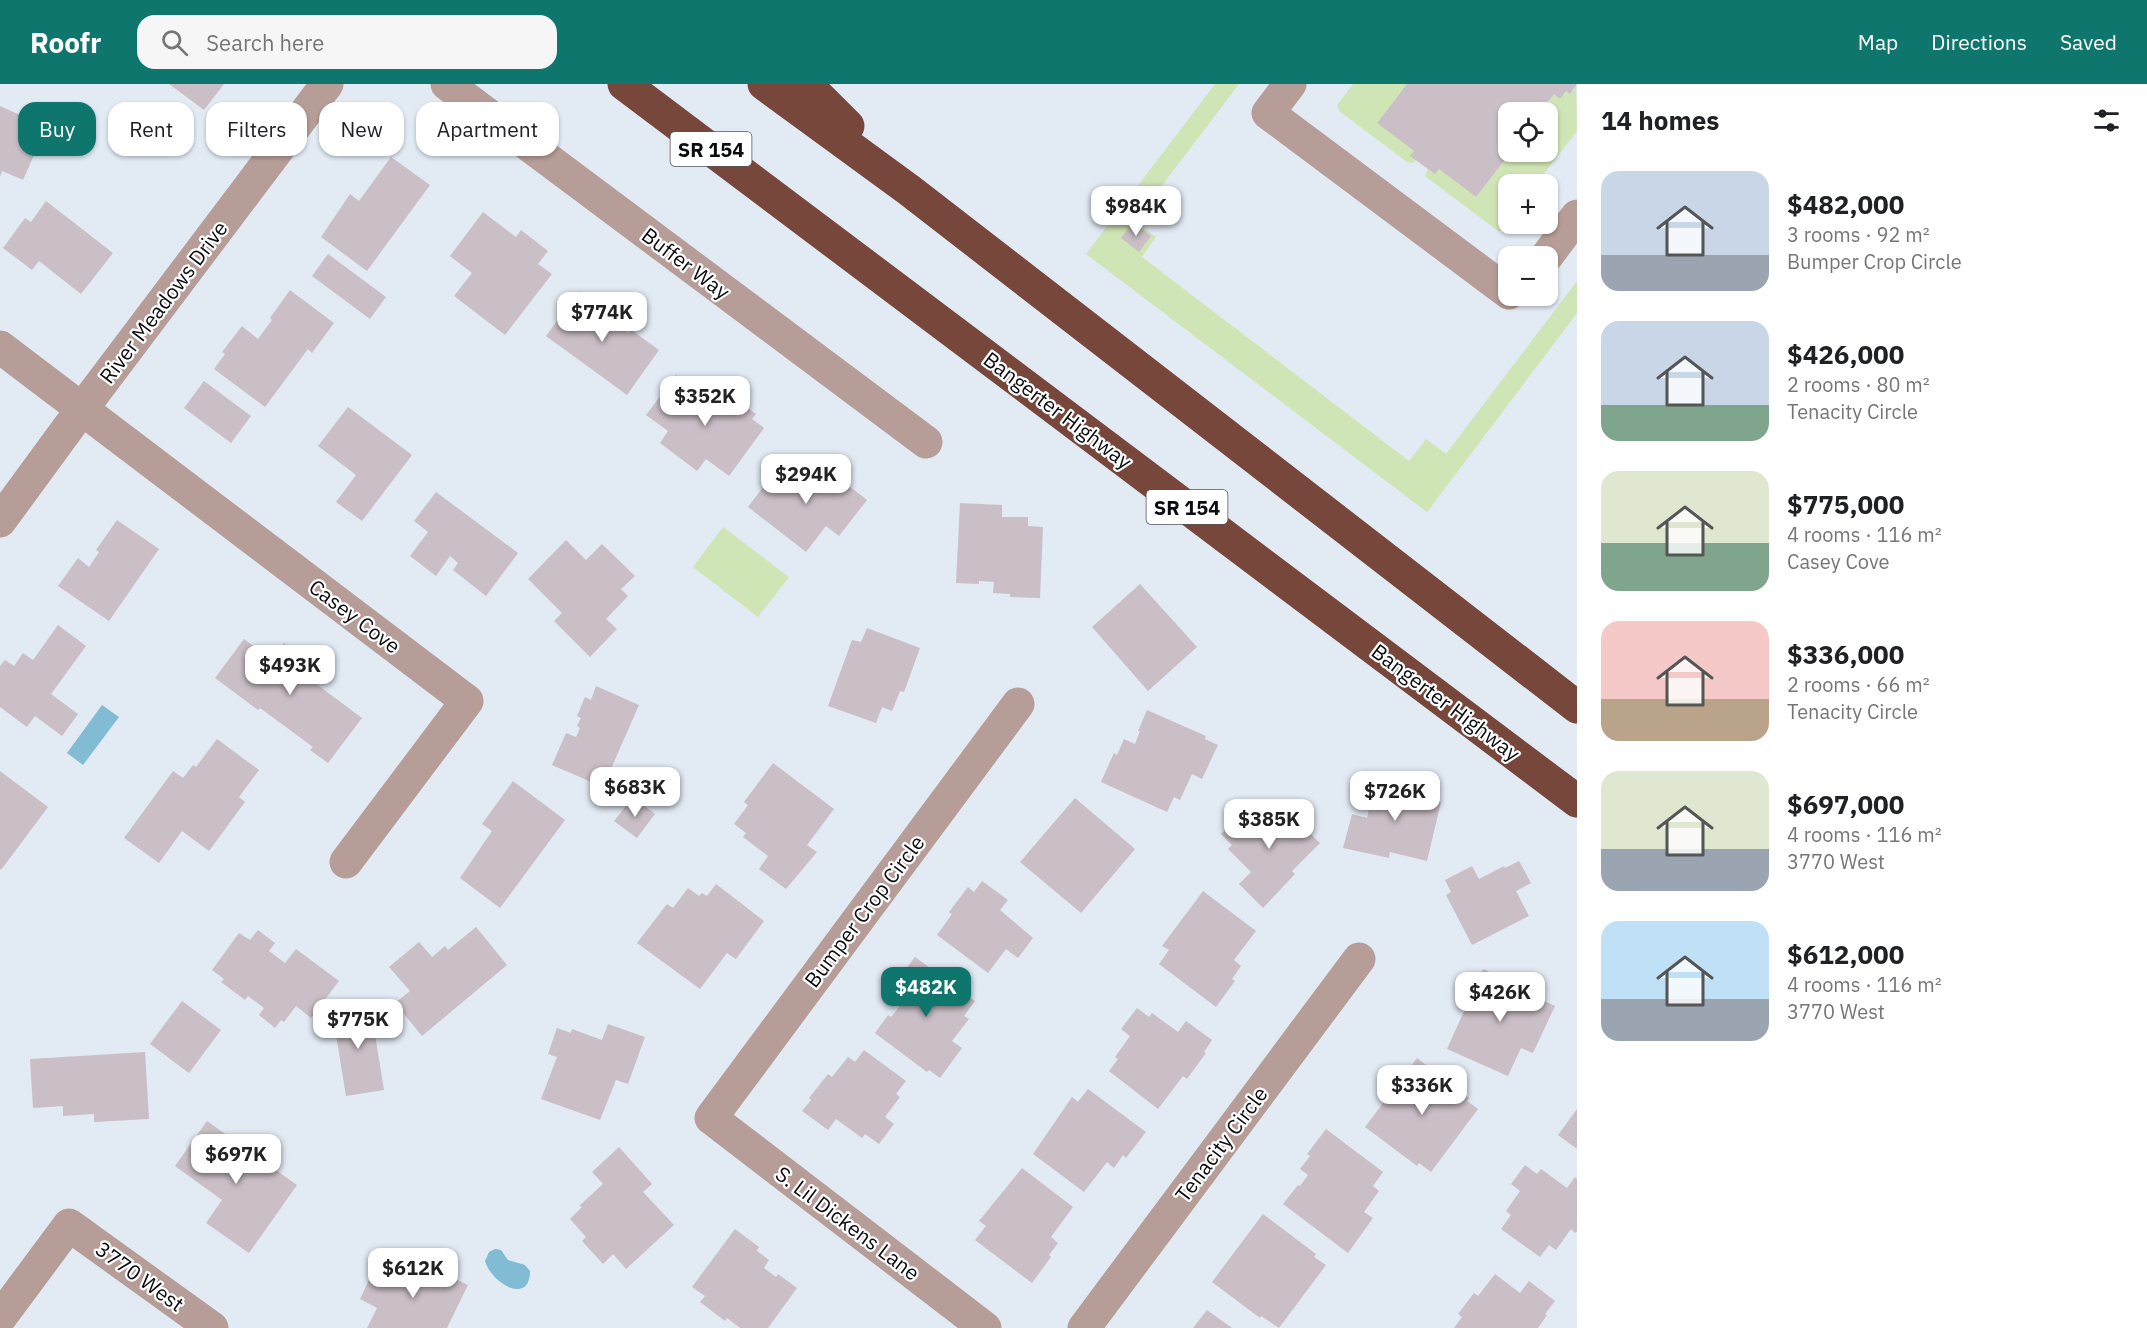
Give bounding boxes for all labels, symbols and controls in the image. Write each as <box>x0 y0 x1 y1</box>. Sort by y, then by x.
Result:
search box <box>137 15 557 69</box>
text: Roofr <box>30 24 101 61</box>
icon: search <box>158 26 191 59</box>
text: Search here <box>206 28 324 57</box>
text: Map <box>1858 28 1898 56</box>
text: Directions <box>1931 28 2027 56</box>
text: Saved <box>2060 28 2117 56</box>
chip: Buy <box>18 102 96 156</box>
chip: Rent <box>108 102 194 156</box>
chip: Filters <box>206 102 307 156</box>
chip: New <box>319 102 404 156</box>
chip: Apartment <box>416 102 559 156</box>
map controls <box>1498 102 1558 306</box>
button: locate <box>1498 102 1558 162</box>
text: 14 homes <box>1601 103 1719 137</box>
icon: filters <box>2090 104 2123 137</box>
road number: SR 154 <box>670 132 752 166</box>
button: + <box>1498 174 1558 234</box>
pin: $984K <box>1094 186 1178 237</box>
text: $482,000 <box>1787 187 1904 221</box>
text: $984K <box>1105 192 1167 219</box>
icon: home <box>1649 195 1721 267</box>
street label: River Meadows Drive <box>93 215 233 389</box>
street label: Buffer Way <box>636 221 736 306</box>
text: 3 rooms · 92 m² <box>1787 221 1930 248</box>
button: − <box>1498 246 1558 306</box>
text: Bumper Crop Circle <box>1787 248 1962 275</box>
pin: $774K <box>560 292 644 343</box>
text: $774K <box>571 298 633 325</box>
text: $426,000 <box>1787 337 1904 371</box>
street label: Bangerter Highway <box>978 345 1138 475</box>
icon: home <box>1649 345 1721 417</box>
text: 2 rooms · 80 m² <box>1787 371 1930 398</box>
pin: $352K <box>663 376 747 427</box>
text: $352K <box>674 382 736 409</box>
text: Tenacity Circle <box>1787 398 1918 425</box>
pin: $294K <box>764 454 848 505</box>
text: $294K <box>775 460 837 487</box>
text: $775,000 <box>1787 487 1904 521</box>
road number: SR 154 <box>1146 490 1228 524</box>
icon: home <box>1649 495 1721 567</box>
text: 4 rooms · 116 m² <box>1787 521 1942 548</box>
text: Casey Cove <box>1787 548 1890 575</box>
street label: Casey Cove <box>304 572 406 660</box>
street label: Bangerter Highway <box>1366 637 1526 767</box>
text: $336,000 <box>1787 637 1904 671</box>
pin: $493K <box>248 645 332 696</box>
icon: home <box>1649 645 1721 717</box>
text: $493K <box>259 651 321 678</box>
text: 2 rooms · 66 m² <box>1787 671 1930 698</box>
text: Tenacity Circle <box>1787 698 1918 725</box>
pin: $683K <box>593 767 677 818</box>
pin: $726K <box>1353 771 1437 822</box>
text: $683K <box>604 773 666 800</box>
text: $726K <box>1364 777 1426 804</box>
text: $697,000 <box>1787 787 1904 821</box>
icon: home <box>1649 795 1721 867</box>
pin: $385K <box>1227 799 1311 850</box>
text: $385K <box>1238 805 1300 832</box>
text: 4 rooms · 116 m² <box>1787 821 1942 848</box>
street label: Bumper Crop Circle <box>798 829 930 993</box>
text: 3770 West <box>1787 848 1885 875</box>
text: $612,000 <box>1787 937 1904 971</box>
icon: home <box>1649 945 1721 1017</box>
pin: $482K <box>884 967 968 1018</box>
text: 4 rooms · 116 m² <box>1787 971 1942 998</box>
pin: $426K <box>1458 972 1542 1023</box>
text: $482K <box>895 973 957 1000</box>
text: $426K <box>1469 978 1531 1005</box>
text: 3770 West <box>1787 998 1885 1025</box>
pin: $775K <box>316 999 400 1050</box>
text: $775K <box>327 1005 389 1032</box>
pin: $336K <box>1380 1065 1464 1116</box>
text: $336K <box>1391 1071 1453 1098</box>
street label: Tenacity Circle <box>1168 1081 1274 1207</box>
pin: $697K <box>194 1134 278 1185</box>
text: $697K <box>205 1140 267 1167</box>
street label: S. Lil Dickens Lane <box>770 1160 926 1286</box>
street label: 3770 West <box>90 1234 190 1318</box>
pin: $612K <box>371 1248 455 1299</box>
text: $612K <box>382 1254 444 1281</box>

